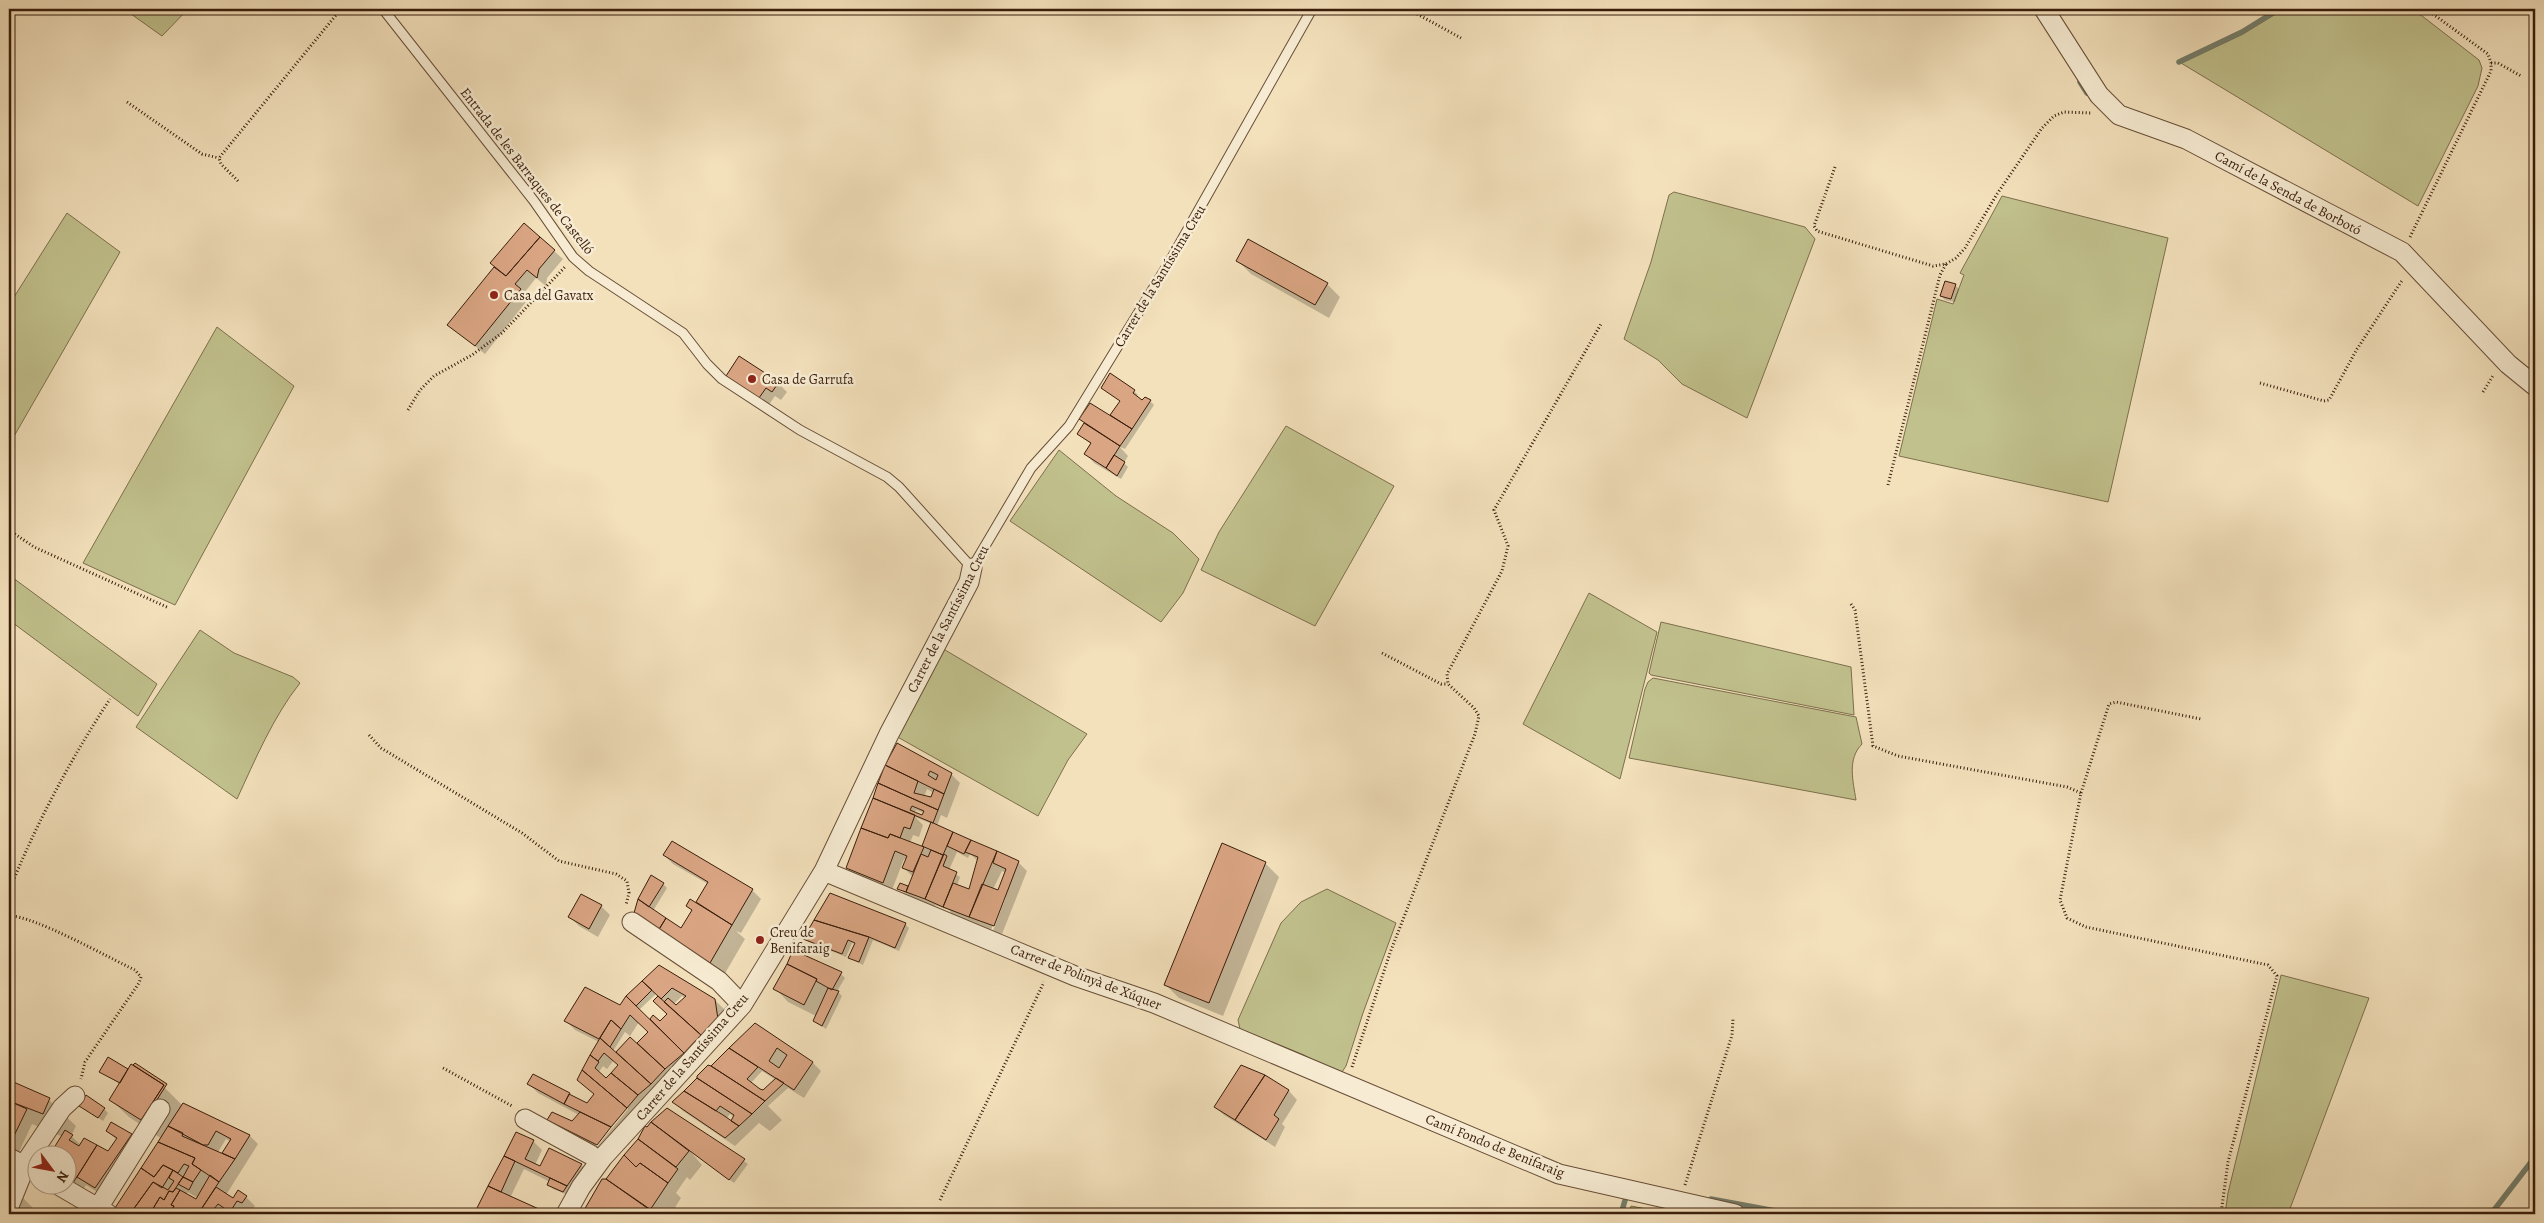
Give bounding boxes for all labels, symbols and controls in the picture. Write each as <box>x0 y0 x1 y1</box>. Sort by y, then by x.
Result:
street label: Entrada de les Barraques de Castelló <box>456 84 598 258</box>
street label: Camí de la Senda de Borbotó <box>2211 146 2365 240</box>
street label: Carrer de la Santíssima Creu <box>1110 201 1210 351</box>
place label: Casa del Gavatx <box>504 286 594 305</box>
marker: Casa del Gavatx <box>488 289 500 301</box>
place label: Casa de Garrufa <box>762 370 854 389</box>
marker: Casa de Garrufa <box>746 373 758 385</box>
street label: Carrer de la Santíssima Creu <box>902 542 994 696</box>
place label: Creu de Benifaraig <box>770 923 830 958</box>
marker: Creu de Benifaraig <box>754 934 766 946</box>
street label: Carrer de Polinyà de Xúquer <box>1008 939 1165 1015</box>
street label: Carrer de la Santíssima Creu <box>631 989 753 1125</box>
street label: Camí Fondo de Benifaraig <box>1423 1109 1567 1183</box>
north arrow <box>28 1146 78 1196</box>
text: N <box>52 1167 73 1186</box>

